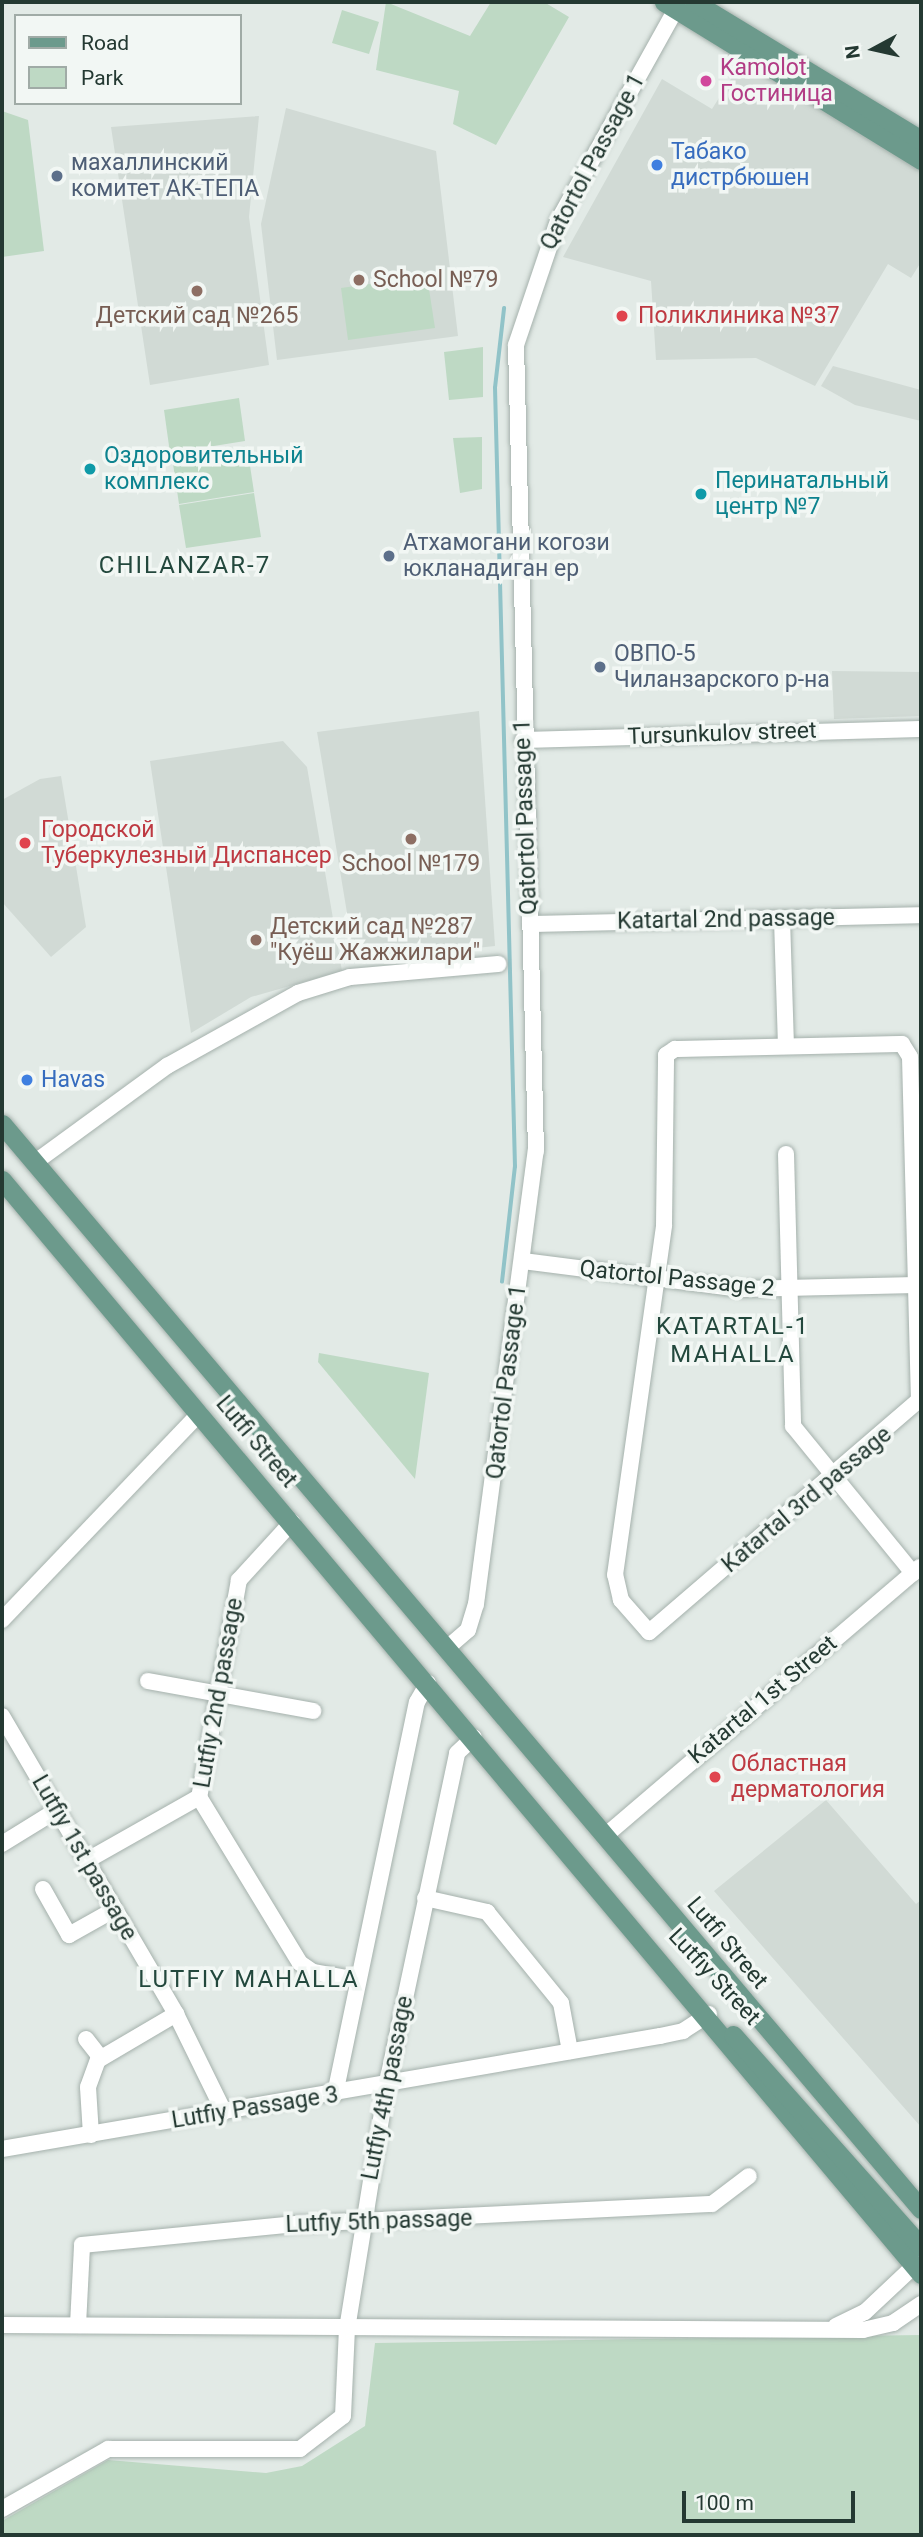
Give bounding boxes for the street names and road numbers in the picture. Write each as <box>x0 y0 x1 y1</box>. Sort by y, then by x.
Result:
street label: Qatortol Passage 1 <box>535 69 651 255</box>
street label: Tursunkulov street <box>627 717 817 751</box>
street label: Qatortol Passage 1 <box>509 719 543 915</box>
street label: Katartal 2nd passage <box>617 904 835 936</box>
street label: Qatortol Passage 2 <box>578 1255 776 1303</box>
street label: Qatortol Passage 1 <box>481 1283 533 1481</box>
street label: Lutfi Street <box>210 1391 302 1493</box>
street label: Katartal 3rd passage <box>717 1421 897 1579</box>
street label: Lutfiy 2nd passage <box>189 1596 249 1790</box>
street label: Katartal 1st Street <box>683 1630 843 1770</box>
street label: Lutfiy 1st passage <box>25 1770 143 1946</box>
street label: Lutfi Street <box>681 1892 773 1994</box>
street label: Lutfiy Street <box>662 1923 766 2031</box>
street label: Lutfiy 4th passage <box>357 1994 419 2182</box>
street label: Lutfiy Passage 3 <box>170 2081 340 2135</box>
street label: Lutfiy 5th passage <box>285 2205 473 2239</box>

